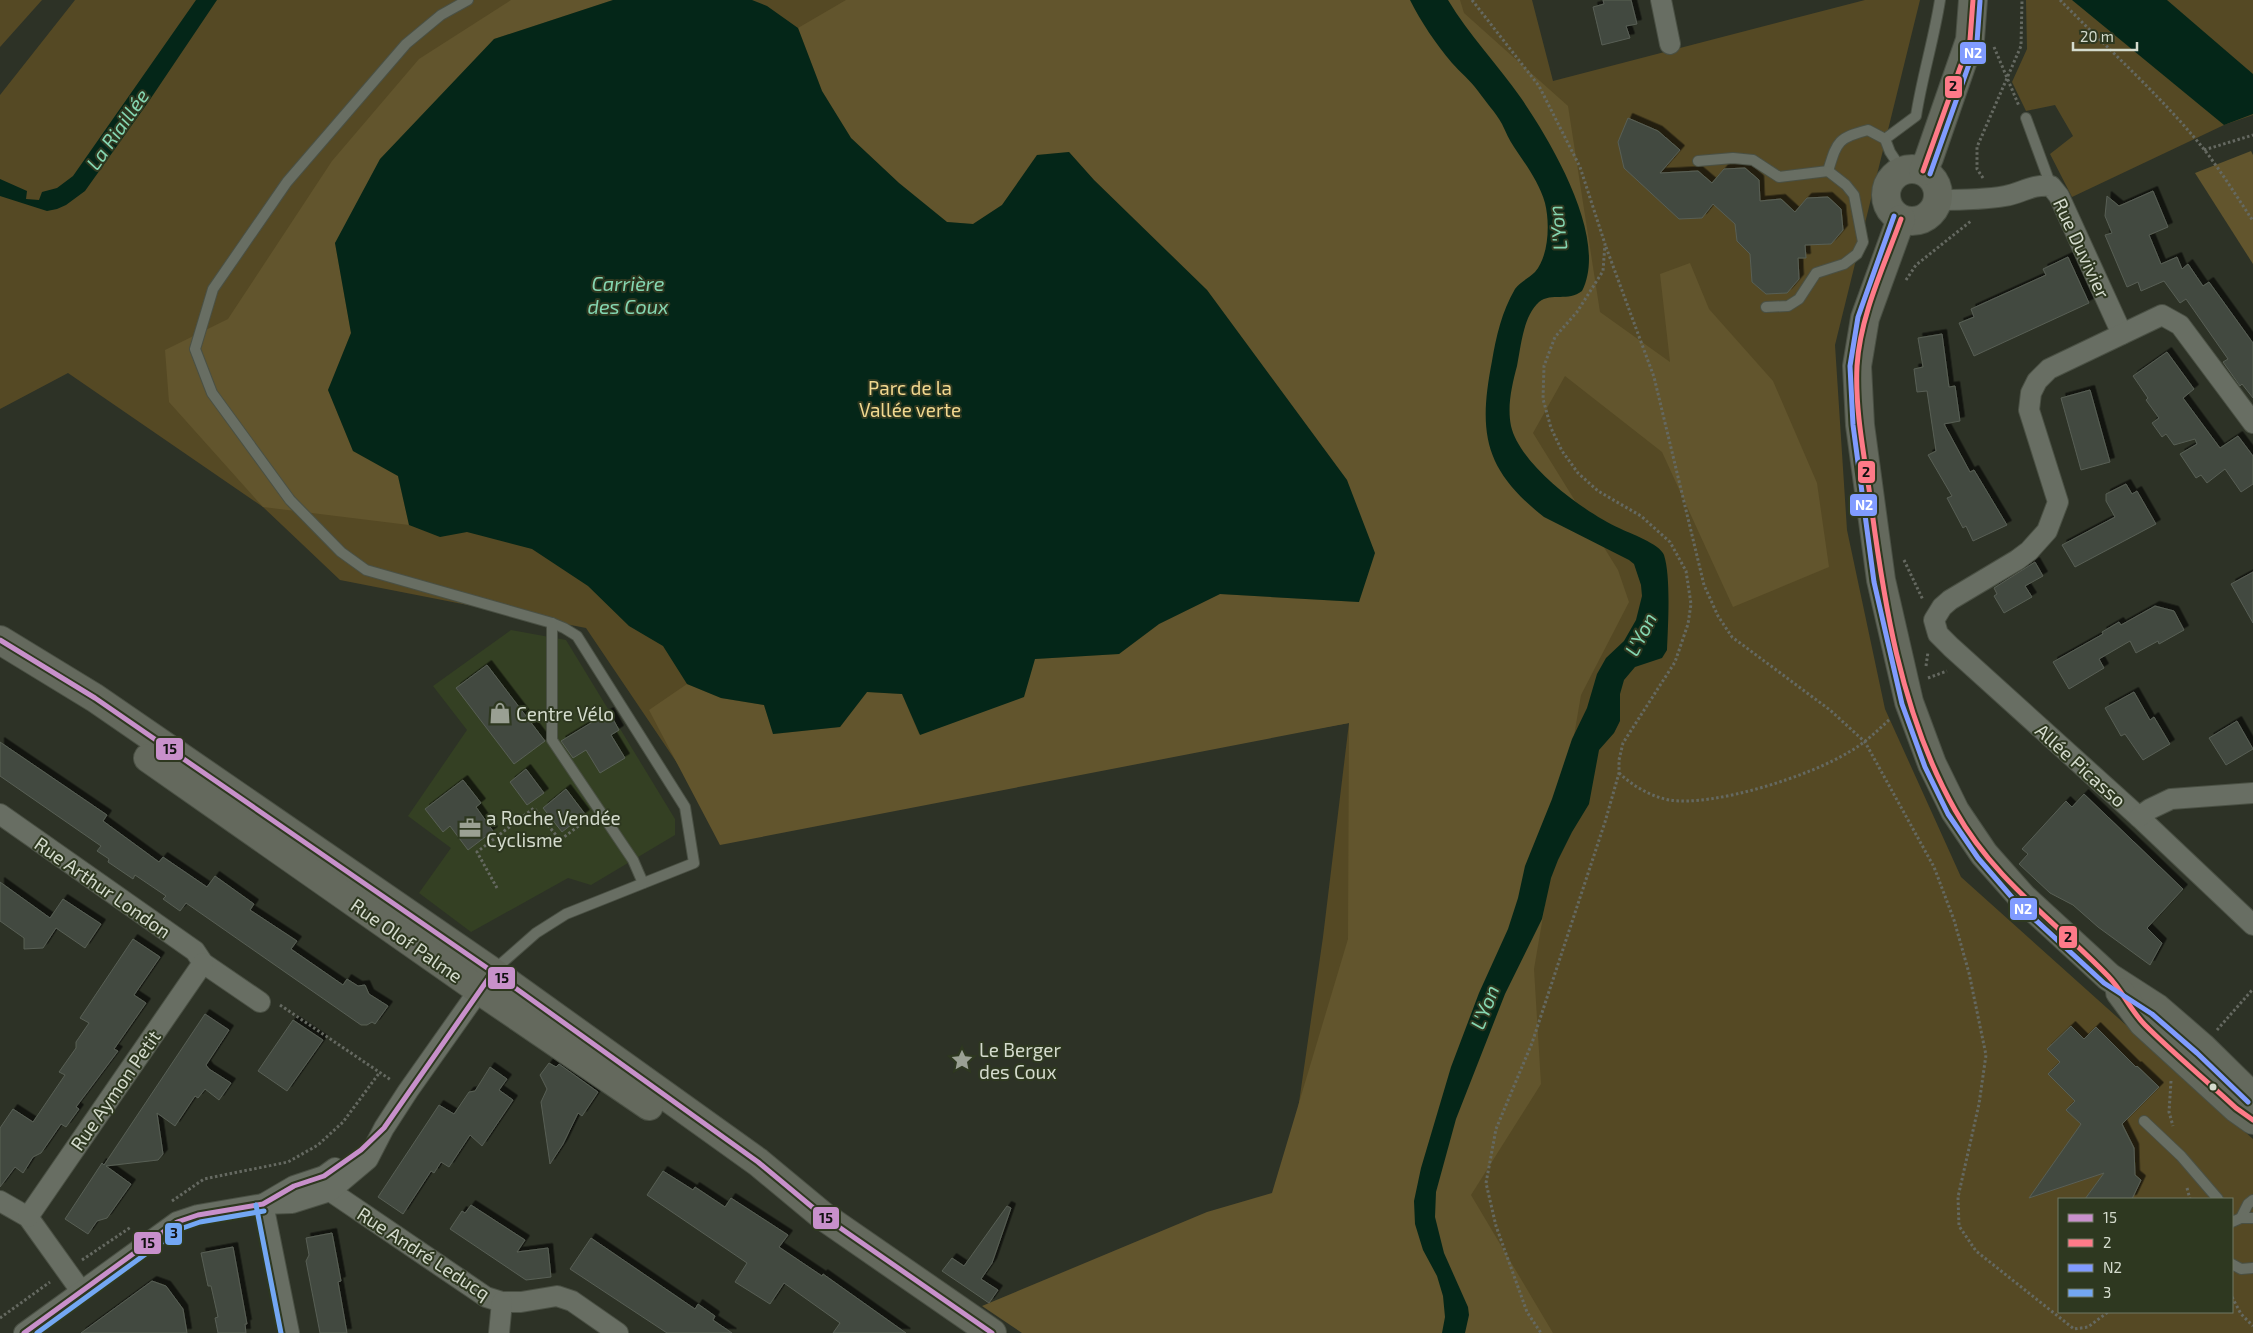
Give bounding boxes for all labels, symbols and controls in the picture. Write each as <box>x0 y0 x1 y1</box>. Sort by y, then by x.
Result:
scale bar <box>2073 20 2137 52</box>
text: 20 m <box>2080 27 2114 45</box>
line badge: N2 <box>1959 41 1987 65</box>
text: N2 <box>1964 44 1982 61</box>
line badge: 2 <box>1944 75 1963 99</box>
text: 2 <box>1949 77 1957 94</box>
water label: La Riaillée <box>81 84 154 174</box>
street label: Rue Duvivier <box>2049 194 2115 302</box>
water label: L'Yon <box>1542 204 1572 252</box>
water label: Carrière des Coux <box>587 271 669 318</box>
park label: Parc de la Vallée verte <box>859 376 961 421</box>
line badge: 2 <box>1857 460 1876 484</box>
text: 2 <box>1862 463 1870 480</box>
line badge: N2 <box>1849 493 1878 517</box>
text: N2 <box>1855 496 1873 513</box>
water label: L'Yon <box>1619 608 1661 660</box>
shop icon: Centre Vélo <box>487 700 513 726</box>
place label: Centre Vélo <box>516 702 614 725</box>
street label: Allée Picasso <box>2031 718 2131 812</box>
line badge: 15 <box>155 737 184 761</box>
text: 15 <box>163 740 177 757</box>
place label: a Roche Vendée Cyclisme <box>486 806 621 851</box>
office icon: a Roche Vendée Cyclisme <box>457 815 483 841</box>
street label: Rue Arthur London <box>31 831 175 943</box>
street label: Rue Olof Palme <box>347 893 467 987</box>
line badge: N2 <box>2009 897 2038 921</box>
text: N2 <box>2014 900 2032 917</box>
line badge: 2 <box>2058 925 2078 949</box>
text: 2 <box>2064 928 2072 945</box>
line badge: 15 <box>487 966 516 990</box>
text: 15 <box>495 969 509 986</box>
water label: L'Yon <box>1465 982 1503 1032</box>
street label: Rue Aymon Petit <box>65 1026 165 1154</box>
place label: Le Berger des Coux <box>979 1038 1061 1083</box>
place icon: Le Berger des Coux <box>949 1047 975 1073</box>
unlabelled marker <box>2208 1082 2218 1092</box>
legend <box>2058 1198 2233 1313</box>
street label: Rue André Leducq <box>353 1201 495 1305</box>
line badge: 15 <box>812 1206 840 1230</box>
text: 15 <box>2103 1208 2117 1226</box>
text: 15 <box>819 1209 833 1226</box>
line badge: 3 <box>164 1222 183 1246</box>
text: 3 <box>170 1224 178 1241</box>
line badge: 15 <box>133 1231 162 1255</box>
text: 2 <box>2103 1233 2111 1251</box>
text: 15 <box>141 1234 155 1251</box>
text: N2 <box>2103 1258 2122 1276</box>
text: 3 <box>2103 1283 2111 1301</box>

